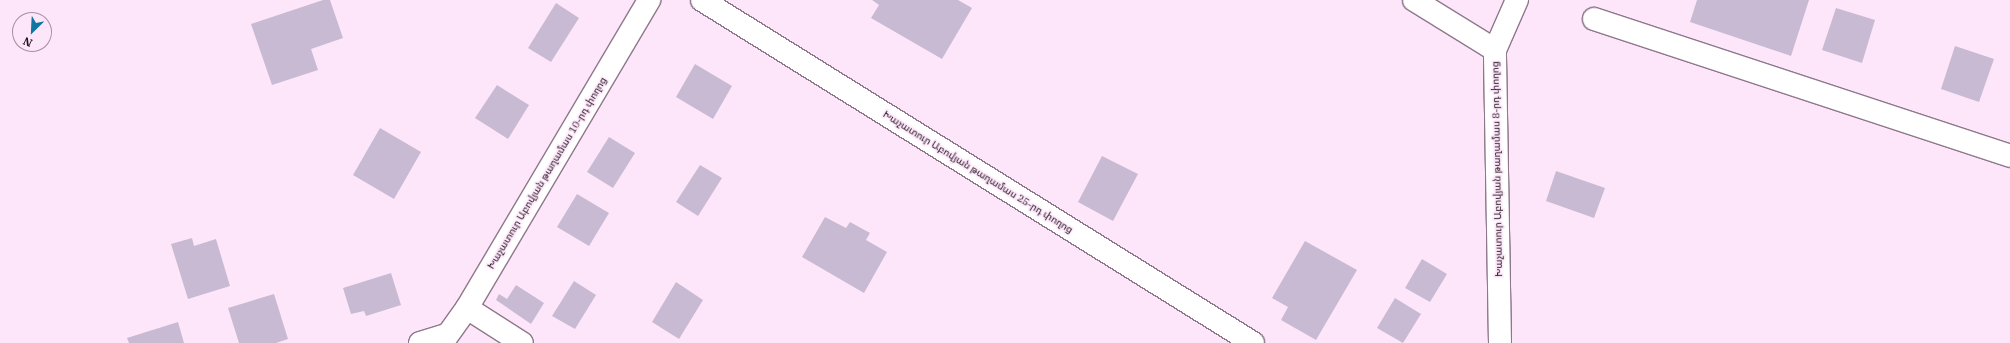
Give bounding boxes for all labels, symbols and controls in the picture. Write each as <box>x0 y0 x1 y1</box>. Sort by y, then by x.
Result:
north arrow <box>12 12 52 52</box>
text: N <box>21 34 34 50</box>
street label: Խաչատուր Աբովյան թաղամաս 8-րդ փողոց <box>1489 61 1505 277</box>
street label: Խաչատուր Աբովյան թաղամաս 10-րդ փողոց <box>485 75 609 271</box>
street label: Խաչատուր Աբովյան թաղամաս 25-րդ փողոց <box>881 108 1075 236</box>

